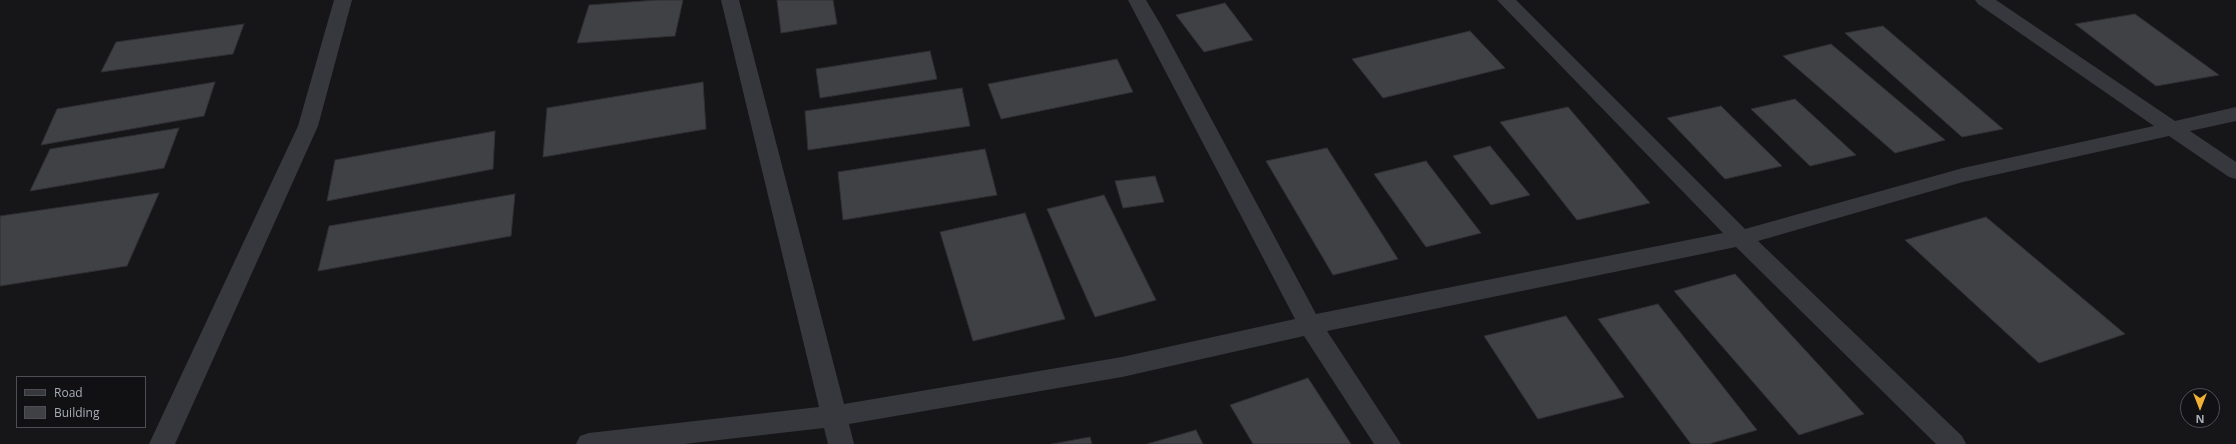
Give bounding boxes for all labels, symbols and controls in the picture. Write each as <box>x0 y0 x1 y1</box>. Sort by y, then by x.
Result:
legend <box>16 376 146 428</box>
text: Road <box>54 384 83 401</box>
north arrow <box>2180 388 2220 428</box>
text: Building <box>54 404 99 421</box>
text: N <box>2196 412 2204 427</box>

